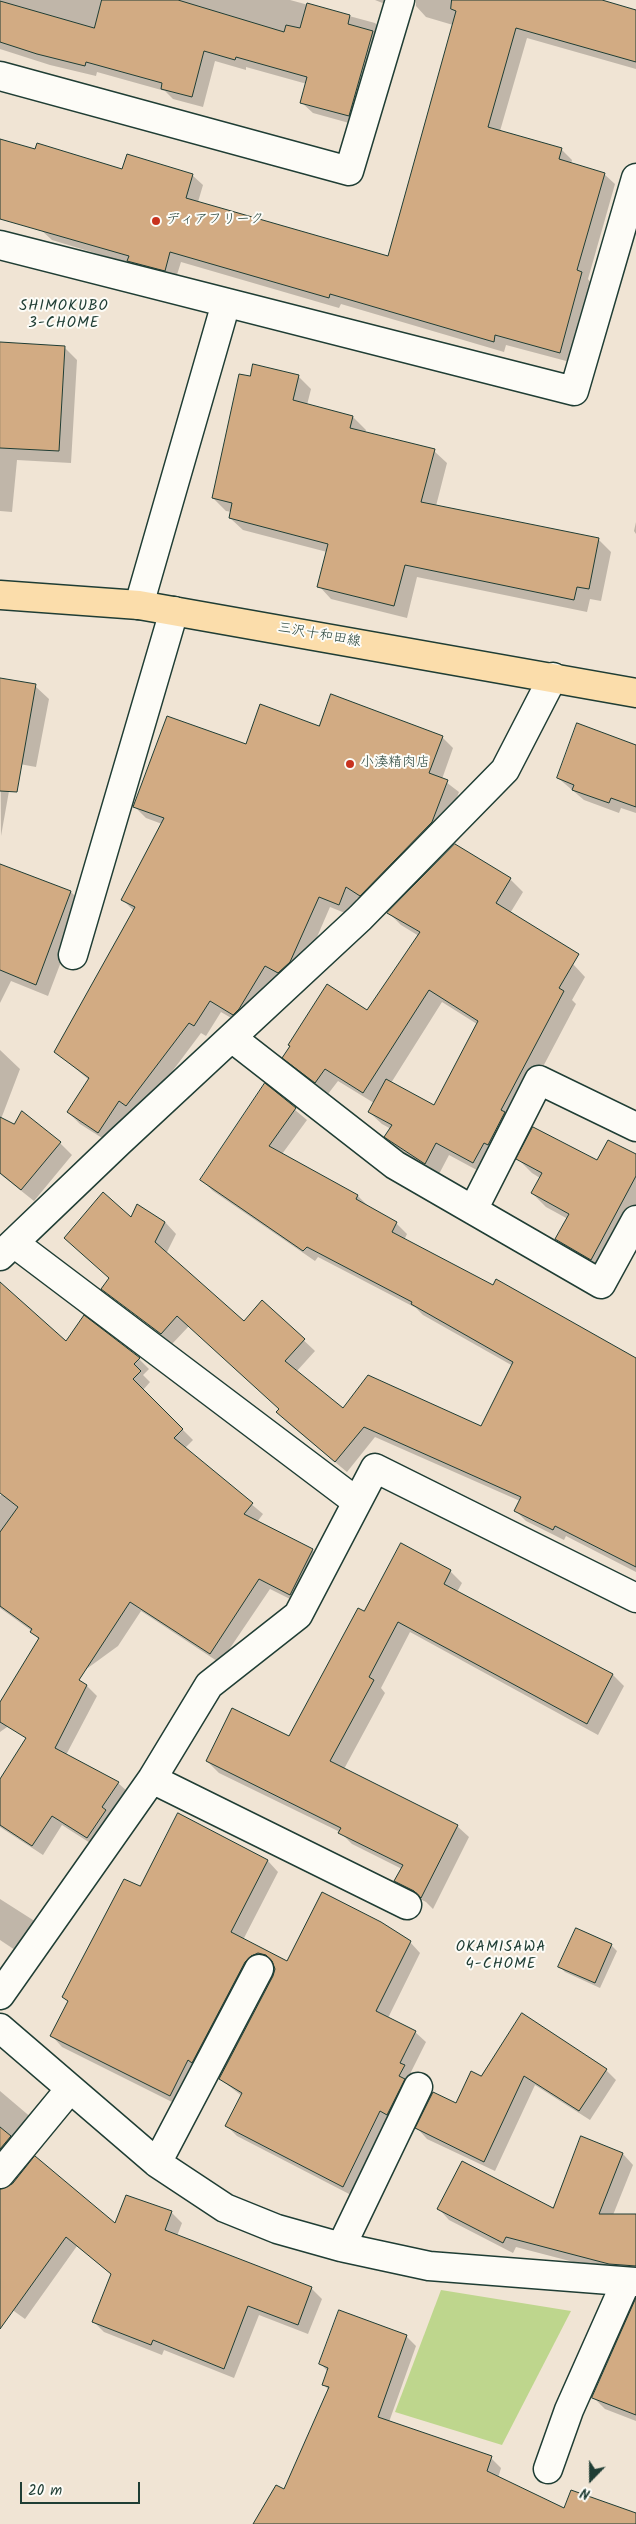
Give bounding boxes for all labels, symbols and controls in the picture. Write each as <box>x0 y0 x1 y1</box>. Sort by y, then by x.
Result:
place label: ディアフリーク <box>166 213 264 229</box>
marker: ディアフリーク <box>150 215 162 227</box>
district label: SHIMOKUBO 3-CHOME <box>18 298 110 333</box>
street label: 三沢十和田線 <box>276 620 362 652</box>
place label: 小湊精肉店 <box>360 756 430 772</box>
marker: 小湊精肉店 <box>344 758 356 770</box>
district label: OKAMISAWA 4-CHOME <box>455 1939 547 1974</box>
north arrow <box>566 2454 616 2504</box>
scale bar <box>22 2472 142 2504</box>
text: 20 m <box>28 2479 62 2503</box>
text: N <box>577 2481 594 2505</box>

